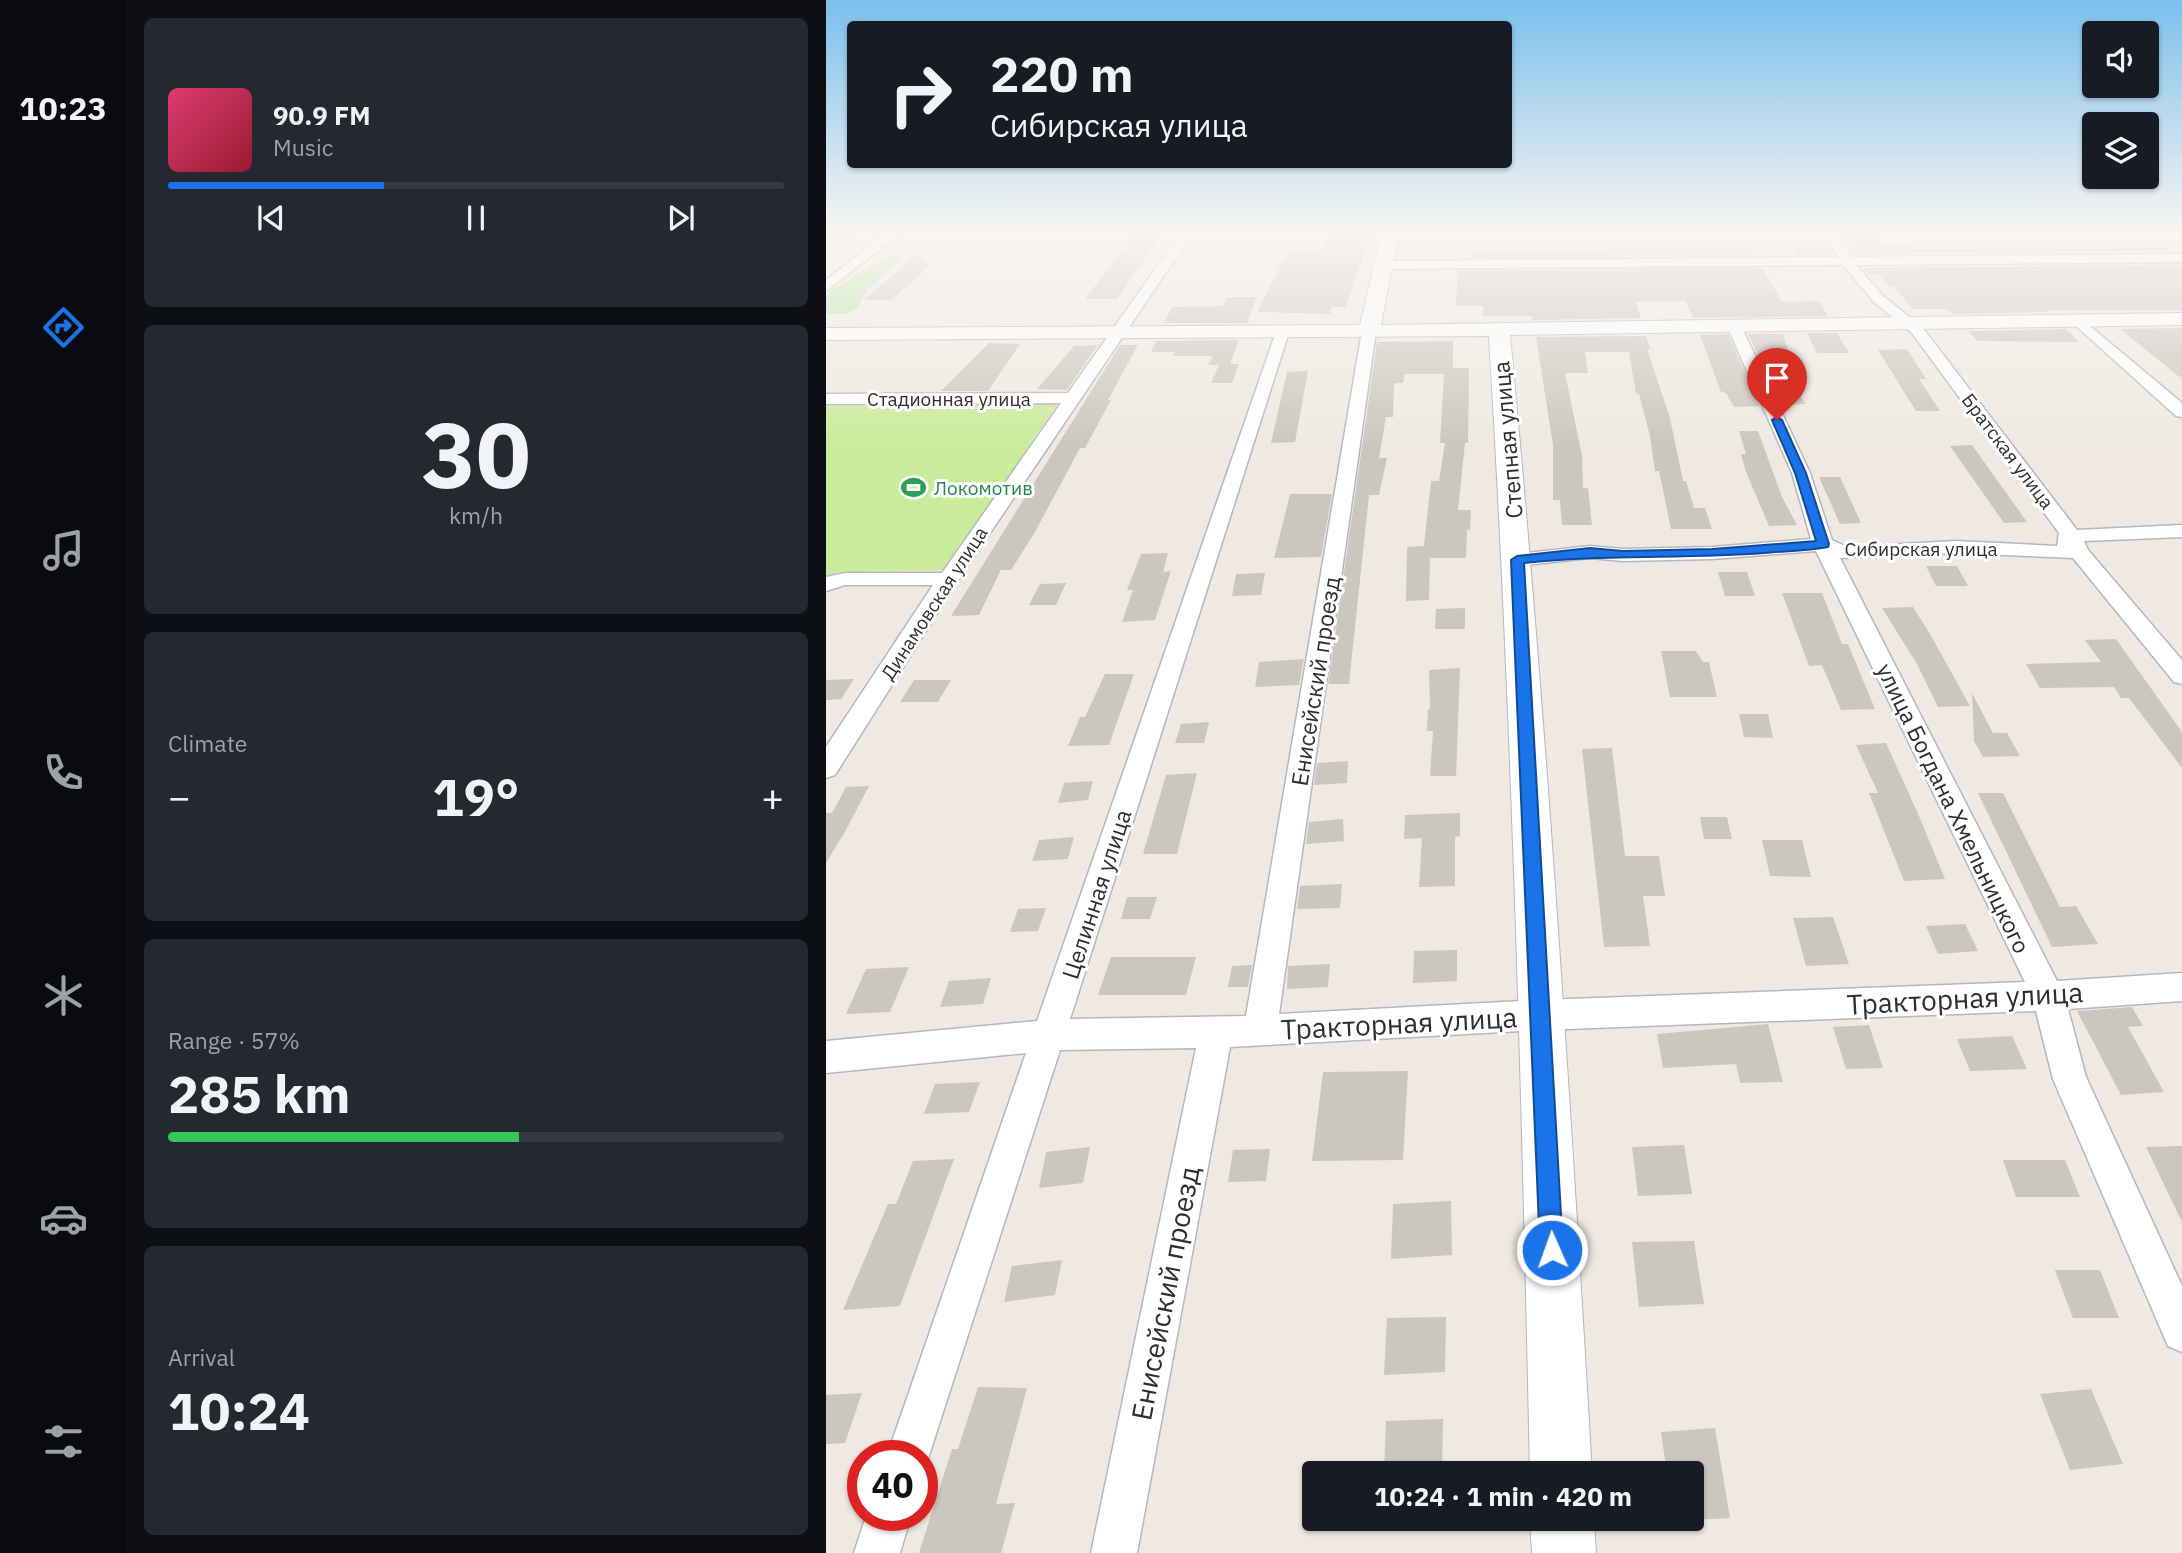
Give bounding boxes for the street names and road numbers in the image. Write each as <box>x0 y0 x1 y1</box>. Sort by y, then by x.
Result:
street label: Степная улица <box>1485 360 1529 520</box>
street label: Стадионная улица <box>867 387 1031 411</box>
street label: Братская улица <box>1957 388 2059 514</box>
street label: Динамовская улица <box>875 522 993 684</box>
street label: Сибирская улица <box>1844 537 1998 561</box>
street label: Енисейский проезд <box>1284 574 1346 788</box>
street label: улица Богдана Хмельницкого <box>1871 658 2037 958</box>
street label: Целинная улица <box>1054 805 1138 983</box>
street label: Тракторная улица <box>1846 973 2084 1023</box>
street label: Тракторная улица <box>1280 998 1518 1048</box>
street label: Енисейский проезд <box>1122 1163 1208 1423</box>

